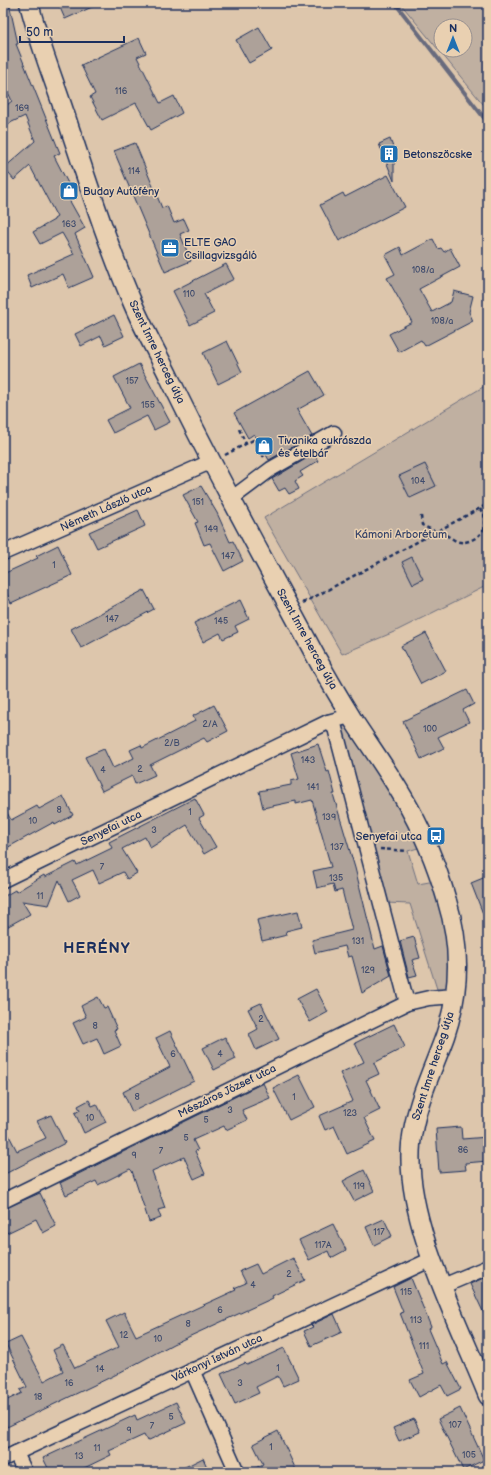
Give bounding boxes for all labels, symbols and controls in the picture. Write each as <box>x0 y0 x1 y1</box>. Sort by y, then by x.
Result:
scale bar <box>20 18 124 44</box>
north arrow <box>433 18 473 58</box>
text: N <box>449 22 457 35</box>
text: 50 m <box>26 25 53 40</box>
house number: 116 <box>115 86 128 97</box>
house number: 169 <box>15 103 29 114</box>
building icon: Betonszöcske <box>378 143 400 165</box>
place label: Betonszöcske <box>403 148 473 161</box>
house number: 114 <box>128 166 141 177</box>
shop icon: Buday Autófény <box>58 180 80 202</box>
place label: Buday Autófény <box>83 185 159 198</box>
house number: 163 <box>62 219 77 230</box>
place label: ELTE GAO Csillagvizsgáló <box>184 236 257 262</box>
office icon: ELTE GAO Csillagvizsgáló <box>159 237 181 259</box>
house number: 108/a <box>412 265 434 276</box>
house number: 110 <box>183 289 195 300</box>
street label: Szent Imre herceg útja <box>126 298 188 406</box>
house number: 108/a <box>431 316 453 327</box>
house number: 157 <box>125 376 139 387</box>
house number: 155 <box>141 400 155 411</box>
place label: Tivanika cukrászda és ételbár <box>278 434 371 460</box>
shop icon: Tivanika cukrászda és ételbár <box>253 435 275 457</box>
house number: 104 <box>411 476 426 487</box>
street label: Németh László utca <box>58 482 154 534</box>
house number: 151 <box>192 497 204 508</box>
house number: 149 <box>204 524 218 535</box>
park label: Kámoni Arborétum <box>355 528 447 541</box>
house number: 147 <box>221 551 235 562</box>
house number: 1 <box>52 560 56 571</box>
street label: Szent Imre herceg útja <box>274 586 340 692</box>
house number: 147 <box>105 614 119 625</box>
house number: 145 <box>214 616 228 627</box>
house number: 2/A <box>203 719 218 730</box>
house number: 100 <box>423 724 437 735</box>
house number: 2/B <box>164 738 180 749</box>
house number: 143 <box>301 755 316 766</box>
house number: 2 <box>137 764 143 775</box>
house number: 4 <box>100 765 106 776</box>
house number: 141 <box>307 782 319 793</box>
house number: 8 <box>56 805 62 816</box>
house number: 1 <box>188 807 192 818</box>
street label: Senyefai utca <box>78 808 144 848</box>
house number: 139 <box>322 812 336 823</box>
house number: 10 <box>29 816 37 827</box>
house number: 3 <box>151 825 157 836</box>
bus stop icon: Senyefai utca <box>425 825 447 847</box>
place label: Senyefai utca <box>356 830 422 843</box>
house number: 137 <box>330 842 344 853</box>
house number: 7 <box>100 862 105 873</box>
house number: 135 <box>329 873 343 884</box>
house number: 11 <box>37 891 43 902</box>
house number: 131 <box>352 936 364 947</box>
district label: HERÉNY <box>63 938 131 958</box>
house number: 129 <box>361 965 375 976</box>
street label: Szent Imre herceg útja <box>409 1010 457 1122</box>
house number: 2 <box>258 1014 264 1025</box>
house number: 8 <box>92 1021 98 1032</box>
house number: 6 <box>170 1049 176 1060</box>
house number: 4 <box>217 1049 223 1060</box>
street label: Mészáros József utca <box>176 1062 278 1120</box>
house number: 8 <box>134 1092 140 1103</box>
house number: 1 <box>292 1092 296 1103</box>
house number: 3 <box>227 1105 233 1116</box>
house number: 123 <box>343 1108 358 1119</box>
house number: 10 <box>86 1113 94 1124</box>
house number: 5 <box>203 1115 209 1126</box>
house number: 5 <box>183 1133 189 1144</box>
house number: 86 <box>458 1145 469 1156</box>
house number: 7 <box>159 1146 164 1157</box>
house number: 9 <box>131 1150 137 1161</box>
house number: 119 <box>353 1181 365 1192</box>
house number: 117 <box>373 1227 385 1238</box>
house number: 117A <box>315 1240 332 1251</box>
house number: 2 <box>286 1269 292 1280</box>
house number: 4 <box>250 1280 256 1291</box>
house number: 115 <box>400 1287 412 1298</box>
house number: 6 <box>217 1305 223 1316</box>
house number: 113 <box>410 1315 423 1326</box>
house number: 8 <box>185 1319 191 1330</box>
house number: 12 <box>120 1330 129 1341</box>
street label: Várkonyi István utca <box>170 1331 264 1385</box>
house number: 10 <box>154 1334 162 1345</box>
house number: 111 <box>419 1341 429 1352</box>
house number: 1 <box>276 1363 280 1374</box>
house number: 14 <box>96 1364 105 1375</box>
house number: 16 <box>65 1378 74 1389</box>
house number: 3 <box>237 1378 243 1389</box>
house number: 18 <box>34 1392 42 1403</box>
house number: 5 <box>168 1412 174 1423</box>
house number: 107 <box>448 1420 462 1431</box>
house number: 7 <box>150 1421 155 1432</box>
house number: 9 <box>126 1425 132 1436</box>
house number: 1 <box>269 1442 273 1453</box>
house number: 11 <box>94 1443 100 1454</box>
house number: 105 <box>462 1450 476 1461</box>
house number: 13 <box>74 1451 84 1462</box>

